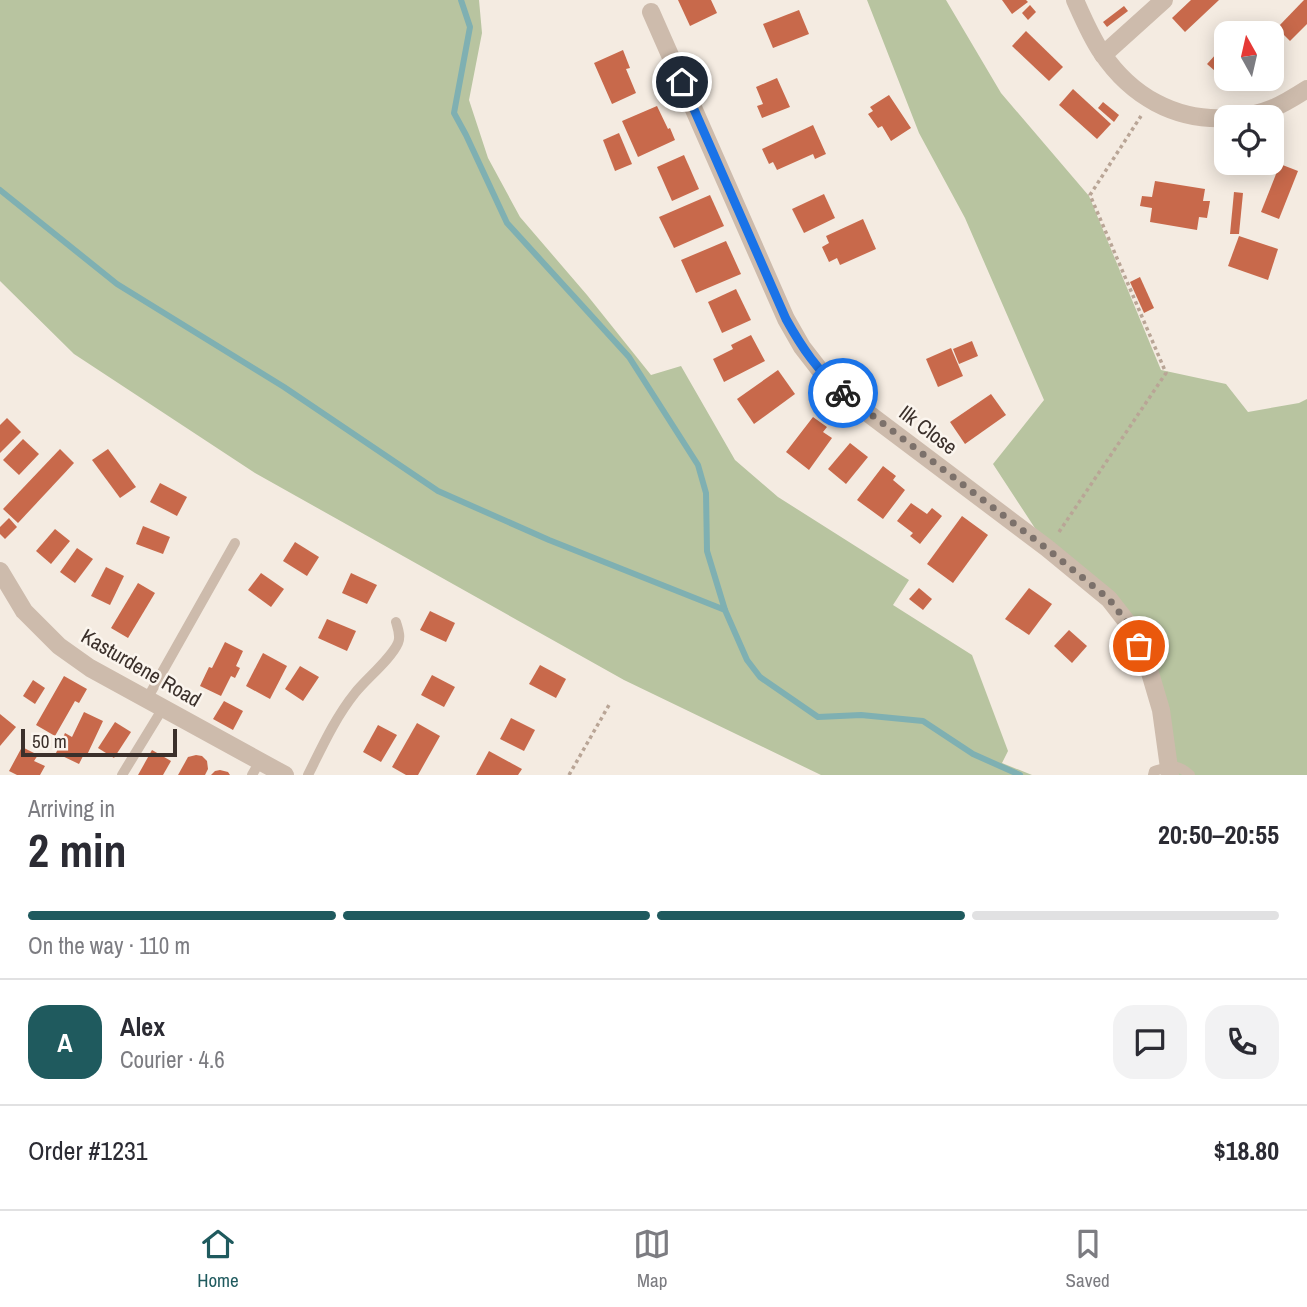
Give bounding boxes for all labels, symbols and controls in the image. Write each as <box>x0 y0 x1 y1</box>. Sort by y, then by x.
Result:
north arrow <box>1214 21 1284 91</box>
map controls <box>1214 21 1284 175</box>
pin <box>652 52 712 112</box>
icon: home <box>663 63 701 101</box>
button: locate <box>1214 105 1284 175</box>
courier <box>808 358 878 428</box>
icon: bike <box>824 374 862 412</box>
street label: Ilk Close <box>893 398 963 461</box>
pin <box>1109 616 1169 676</box>
street label: Kasturdene Road <box>76 622 207 714</box>
icon: bag <box>1120 627 1158 665</box>
scale bar <box>21 726 177 758</box>
text: 50 m <box>32 728 67 754</box>
text: Arriving in <box>28 793 115 824</box>
text: 20:50–20:55 <box>1158 817 1279 852</box>
text: 2 min <box>28 819 127 881</box>
text: On the way · 110 m <box>28 930 190 961</box>
button: chat <box>1113 1005 1187 1079</box>
button: phone <box>1205 1005 1279 1079</box>
text: Alex <box>120 1009 165 1044</box>
text: A <box>57 1025 73 1060</box>
text: Courier · 4.6 <box>120 1044 225 1075</box>
text: Order #1231 <box>28 1133 148 1168</box>
text: $18.80 <box>1214 1133 1279 1168</box>
tab: Home <box>197 1225 239 1293</box>
tab: Map <box>633 1225 671 1293</box>
tab: Saved <box>1066 1225 1110 1293</box>

